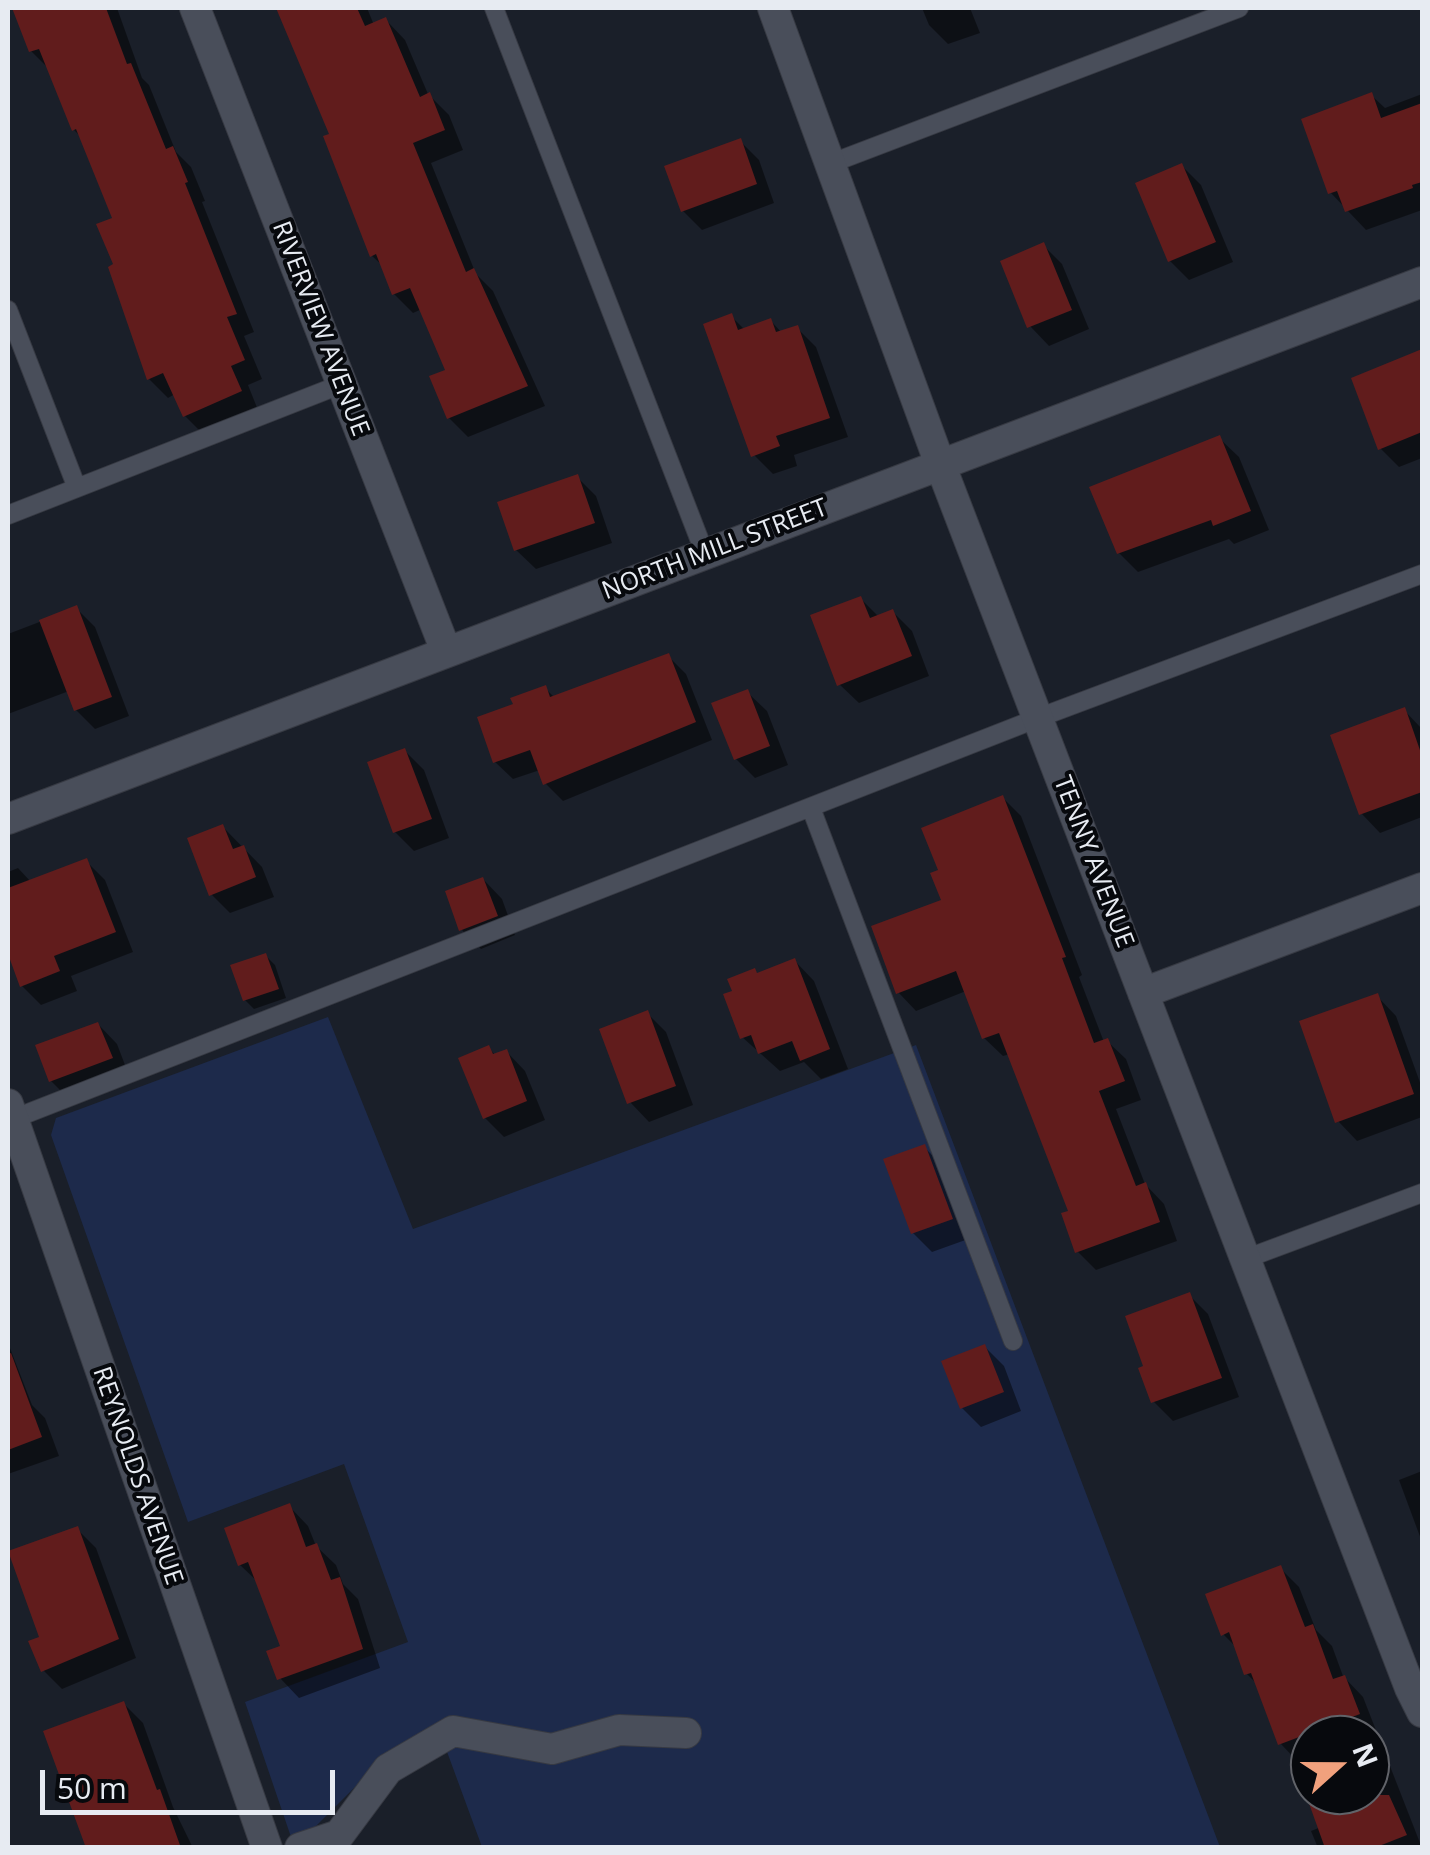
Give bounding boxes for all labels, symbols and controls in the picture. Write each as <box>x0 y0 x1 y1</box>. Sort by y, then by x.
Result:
street label: RIVERVIEW AVENUE <box>265 217 375 441</box>
street label: NORTH MILL STREET <box>598 493 832 607</box>
street label: TENNY AVENUE <box>1047 772 1139 952</box>
street label: REYNOLDS AVENUE <box>86 1363 188 1589</box>
north arrow <box>1290 1715 1390 1815</box>
text: N <box>1344 1738 1388 1772</box>
scale bar <box>45 1750 340 1812</box>
text: 50 m <box>57 1767 127 1808</box>

